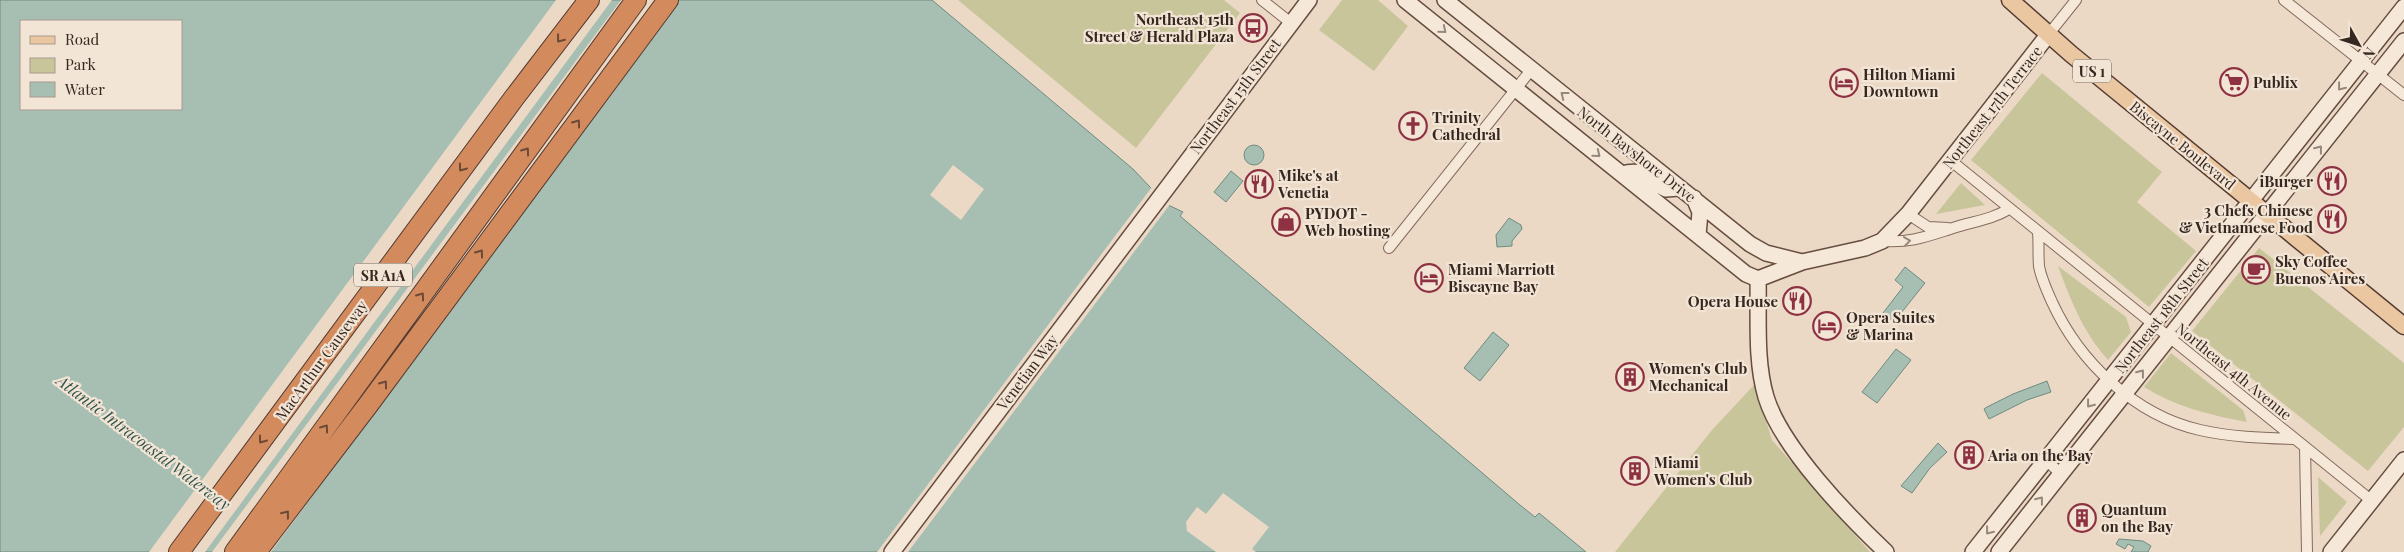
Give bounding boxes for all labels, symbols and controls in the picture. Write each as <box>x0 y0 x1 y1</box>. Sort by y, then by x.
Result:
place label: Northeast 15th Street & Herald Plaza <box>1085 9 1234 46</box>
bus stop icon: Northeast 15th Street & Herald Plaza <box>1238 13 1268 43</box>
legend <box>20 20 182 110</box>
north arrow <box>2334 20 2384 70</box>
one-way arrow <box>1437 25 1446 33</box>
text: Road <box>65 29 99 49</box>
one-way arrow <box>557 33 565 42</box>
street label: Northeast 15th Street <box>1185 34 1285 158</box>
street label: Northeast 17th Terrace <box>1938 41 2046 173</box>
text: N <box>2359 44 2380 64</box>
text: Park <box>65 54 97 74</box>
road number: US 1 <box>2073 59 2111 82</box>
place label: Hilton Miami Downtown <box>1863 64 1956 101</box>
supermarket icon: Publix <box>2219 67 2249 97</box>
hotel icon: Hilton Miami Downtown <box>1829 68 1859 98</box>
place label: Publix <box>2253 72 2299 92</box>
text: Water <box>64 79 105 99</box>
one-way arrow <box>2338 81 2347 90</box>
one-way arrow <box>1560 92 1569 101</box>
street label: Biscayne Boulevard <box>2126 96 2240 194</box>
street label: North Bayshore Drive <box>1574 101 1700 207</box>
place label: Trinity Cathedral <box>1432 107 1501 144</box>
church icon: Trinity Cathedral <box>1398 111 1428 141</box>
one-way arrow <box>571 119 580 129</box>
one-way arrow <box>2313 145 2322 154</box>
one-way arrow <box>521 148 529 157</box>
one-way arrow <box>1591 148 1600 156</box>
one-way arrow <box>459 163 468 172</box>
place label: Mike's at Venetia <box>1277 165 1340 202</box>
restaurant icon: iBurger <box>2317 166 2347 196</box>
restaurant icon: Mike's at Venetia <box>1244 169 1274 199</box>
place label: iBurger <box>2260 171 2313 191</box>
place label: 3 Chefs Chinese & Vietnamese Food <box>2179 200 2313 237</box>
place label: PYDOT - Web hosting <box>1304 203 1391 240</box>
restaurant icon: 3 Chefs Chinese & Vietnamese Food <box>2317 204 2347 234</box>
shop icon: PYDOT - Web hosting <box>1271 207 1301 237</box>
one-way arrow <box>1902 237 1911 247</box>
one-way arrow <box>475 250 483 259</box>
place label: Sky Coffee Buenos Aires <box>2275 251 2365 288</box>
street label: Northeast 18th Street <box>2110 253 2213 377</box>
cafe icon: Sky Coffee Buenos Aires <box>2241 255 2271 285</box>
place label: Miami Marriott Biscayne Bay <box>1448 259 1556 296</box>
hotel icon: Miami Marriott Biscayne Bay <box>1414 263 1444 293</box>
road number: SR A1A <box>354 264 412 286</box>
restaurant icon: Opera House <box>1782 286 1812 316</box>
place label: Opera House <box>1688 291 1778 311</box>
one-way arrow <box>415 293 423 302</box>
street label: MacArthur Causeway <box>271 296 372 424</box>
place label: Opera Suites & Marina <box>1846 307 1935 344</box>
hotel icon: Opera Suites & Marina <box>1812 311 1842 341</box>
street label: Northeast 4th Avenue <box>2172 318 2296 424</box>
street label: Venetian Way <box>991 330 1062 415</box>
place label: Women's Club Mechanical <box>1648 358 1748 395</box>
building icon: Women's Club Mechanical <box>1615 362 1645 392</box>
water label: Atlantic Intracoastal Waterway <box>51 368 235 514</box>
one-way arrow <box>2135 370 2143 379</box>
one-way arrow <box>378 380 387 390</box>
one-way arrow <box>2087 398 2096 408</box>
one-way arrow <box>319 424 328 434</box>
one-way arrow <box>259 434 267 443</box>
building icon: Aria on the Bay <box>1954 440 1984 470</box>
place label: Aria on the Bay <box>1987 445 2093 465</box>
place label: Miami Women's Club <box>1653 452 1753 489</box>
building icon: Miami Women's Club <box>1620 456 1650 486</box>
one-way arrow <box>2034 496 2043 506</box>
place label: Quantum on the Bay <box>2101 499 2173 536</box>
building icon: Quantum on the Bay <box>2067 503 2097 533</box>
one-way arrow <box>280 510 289 519</box>
one-way arrow <box>1986 526 1995 535</box>

